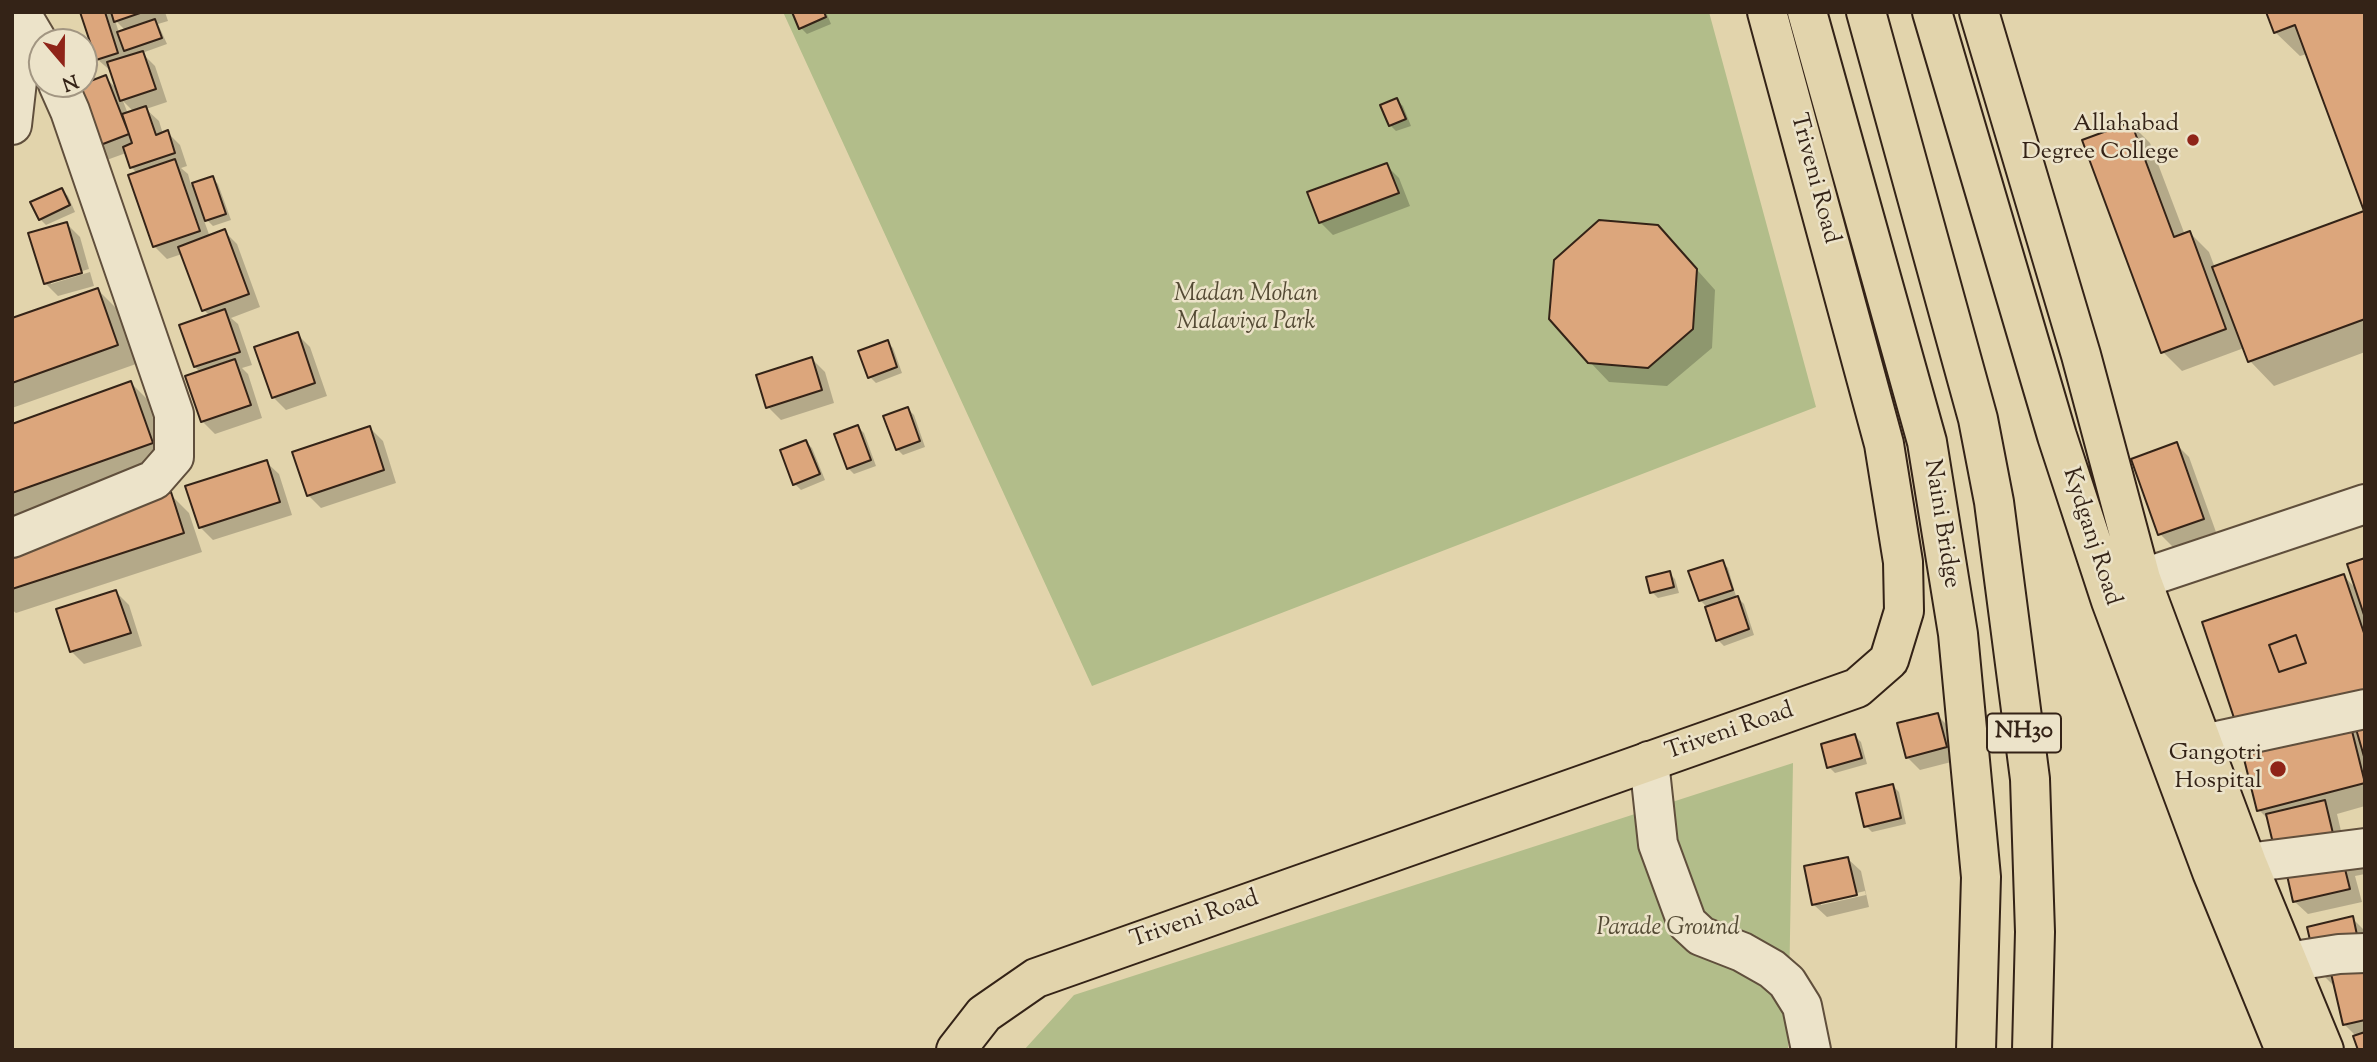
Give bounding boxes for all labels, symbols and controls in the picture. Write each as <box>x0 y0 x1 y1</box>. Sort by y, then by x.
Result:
north arrow <box>28 28 98 98</box>
text: N <box>58 66 81 97</box>
street label: Triveni Road <box>1782 111 1844 247</box>
place label: Allahabad Degree College <box>2022 112 2179 168</box>
marker: Allahabad Degree College <box>2185 132 2201 148</box>
park label: Madan Mohan Malaviya Park <box>1174 282 1318 338</box>
street label: Naini Bridge <box>1916 458 1964 590</box>
street label: Kydganj Road <box>2054 464 2126 610</box>
street label: Triveni Road <box>1662 698 1798 768</box>
road number: NH30 <box>1987 713 2061 752</box>
place label: Gangotri Hospital <box>2169 741 2262 797</box>
marker: Gangotri Hospital <box>2268 759 2288 779</box>
street label: Triveni Road <box>1127 886 1263 956</box>
park label: Parade Ground <box>1596 916 1740 944</box>

